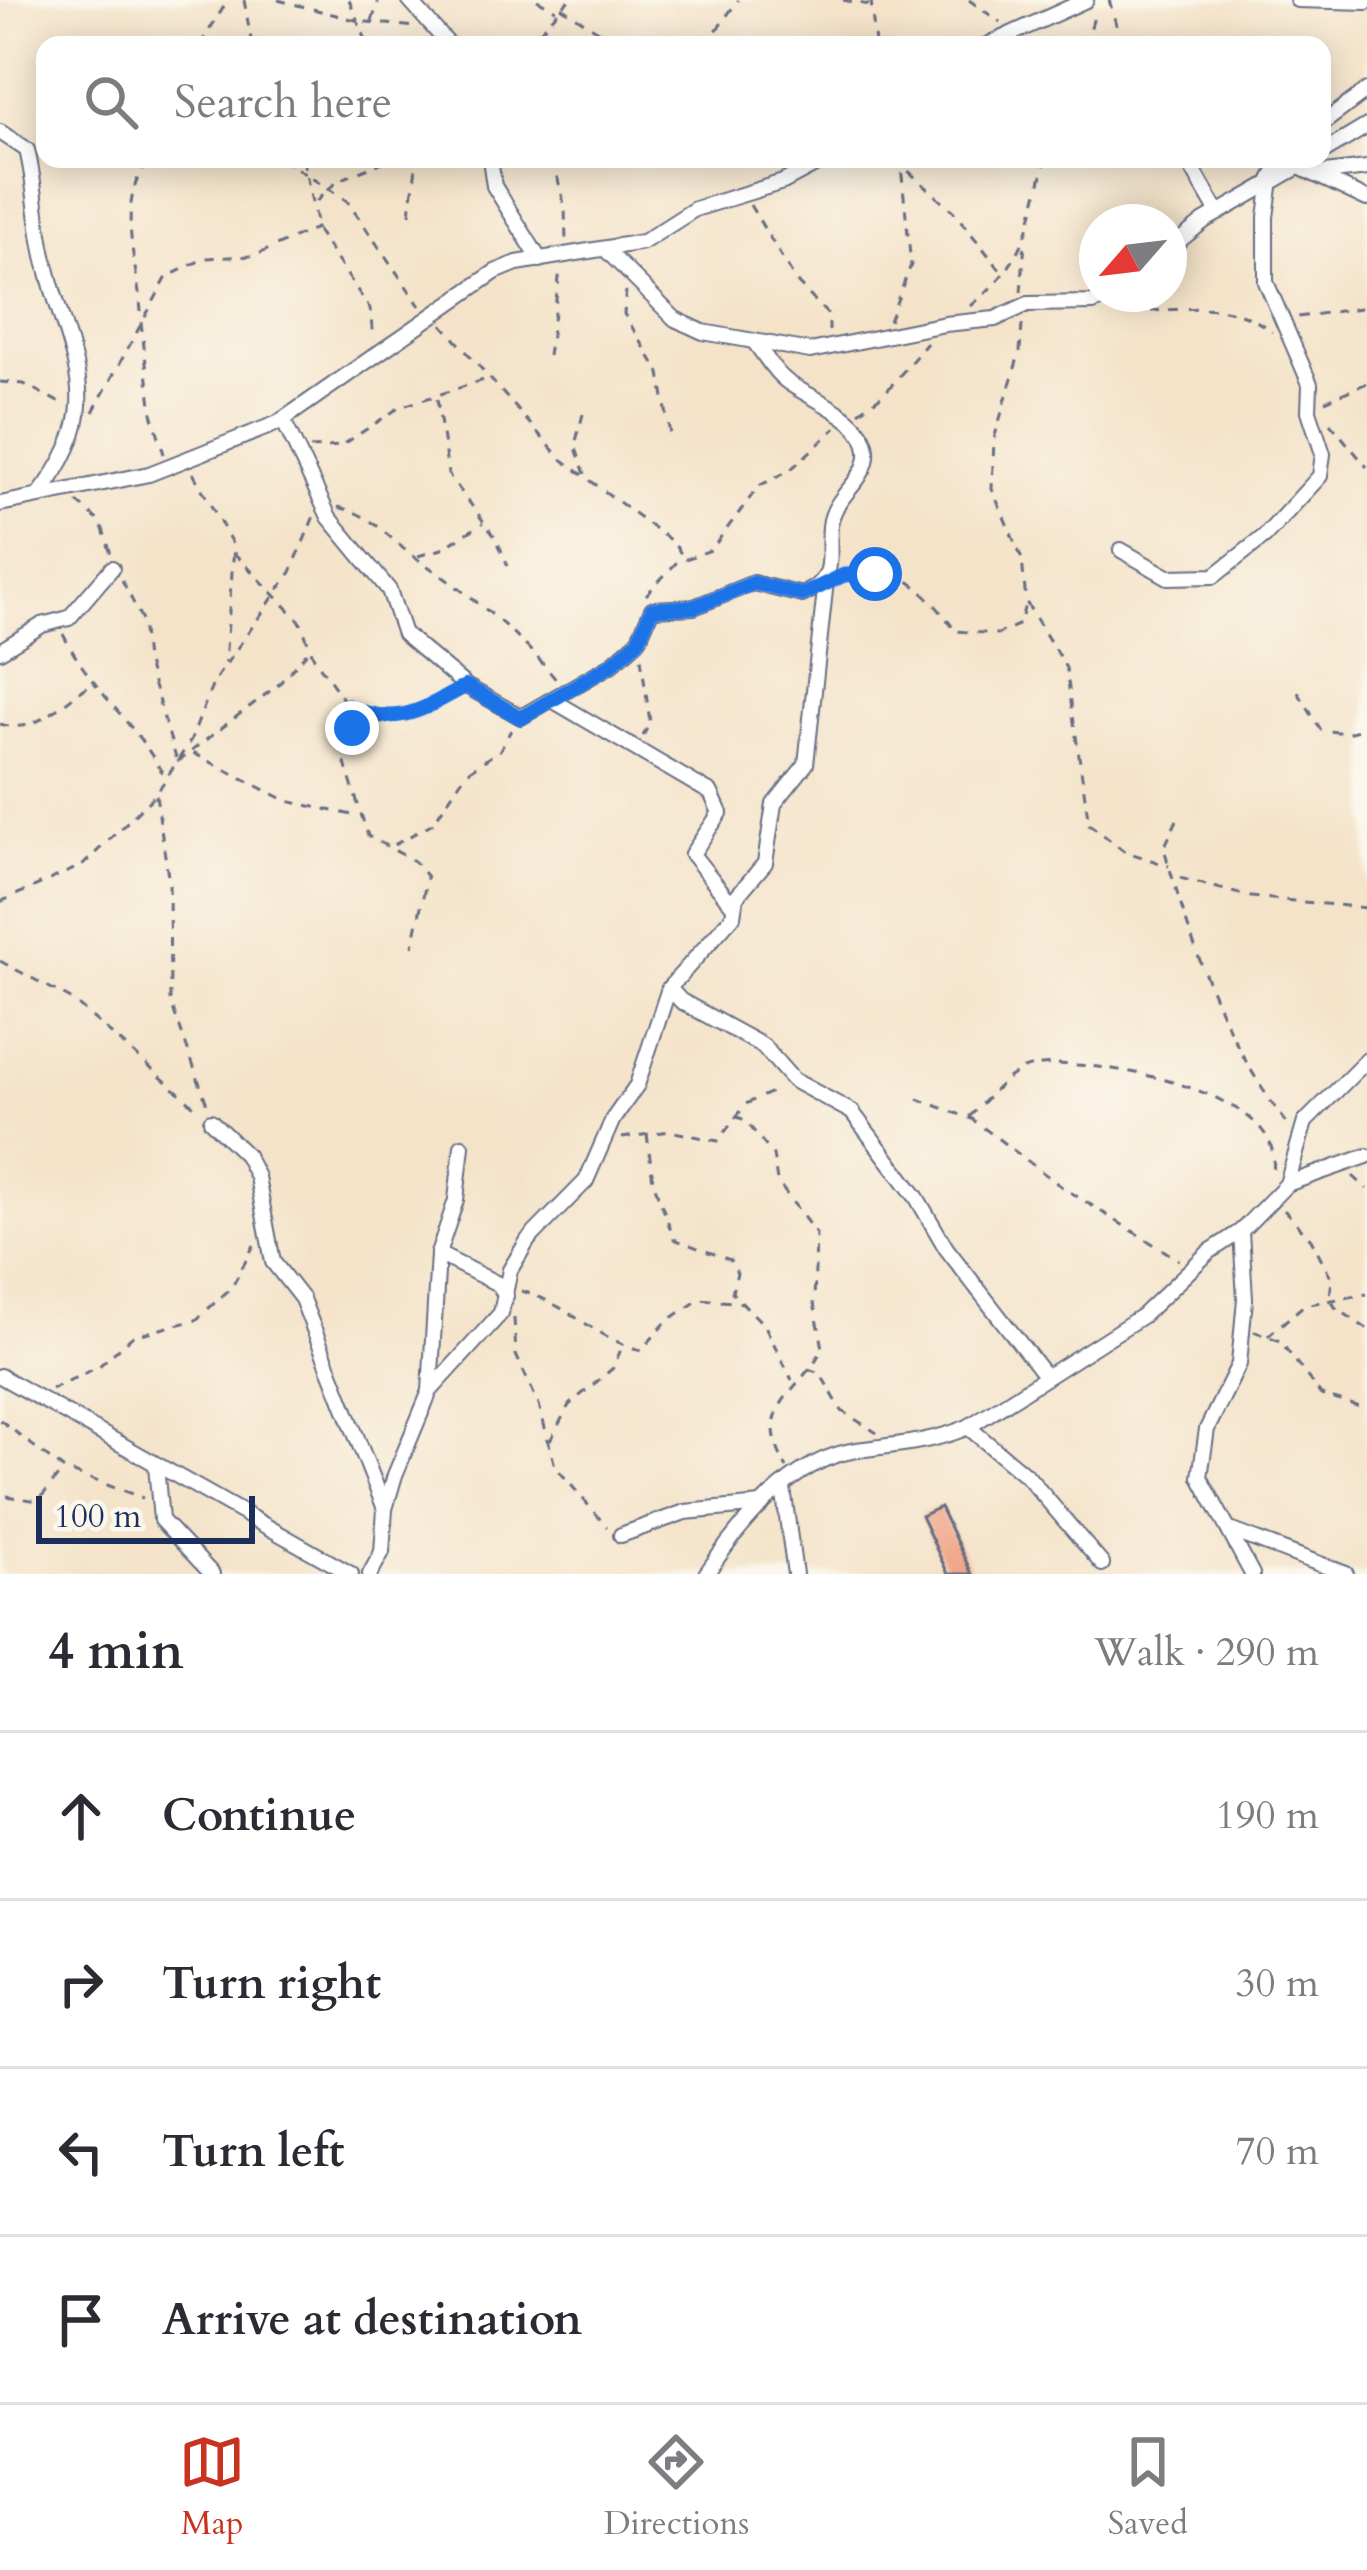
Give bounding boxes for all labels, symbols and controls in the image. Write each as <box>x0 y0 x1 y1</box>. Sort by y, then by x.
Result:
search box <box>36 36 1331 168</box>
icon: search <box>78 69 144 135</box>
text: Search here <box>174 72 392 133</box>
north arrow <box>1079 204 1187 312</box>
route start <box>848 547 902 601</box>
route end <box>325 701 379 755</box>
scale bar <box>36 1490 255 1543</box>
text: 100 m <box>54 1494 141 1539</box>
text: 4 min <box>48 1617 184 1687</box>
text: Walk · 290 m <box>1094 1626 1319 1679</box>
icon: ahead <box>48 1783 114 1849</box>
text: Continue <box>162 1785 356 1846</box>
text: 190 m <box>1216 1789 1319 1842</box>
icon: right <box>48 1951 114 2017</box>
text: Turn right <box>162 1953 381 2014</box>
text: 30 m <box>1236 1957 1319 2010</box>
icon: left <box>48 2119 114 2185</box>
text: Turn left <box>162 2121 344 2182</box>
text: 70 m <box>1236 2125 1319 2178</box>
icon: arrive <box>48 2287 114 2353</box>
text: Arrive at destination <box>162 2289 582 2350</box>
tab: Map <box>179 2429 245 2546</box>
tab: Directions <box>604 2429 749 2546</box>
tab: Saved <box>1108 2429 1188 2546</box>

